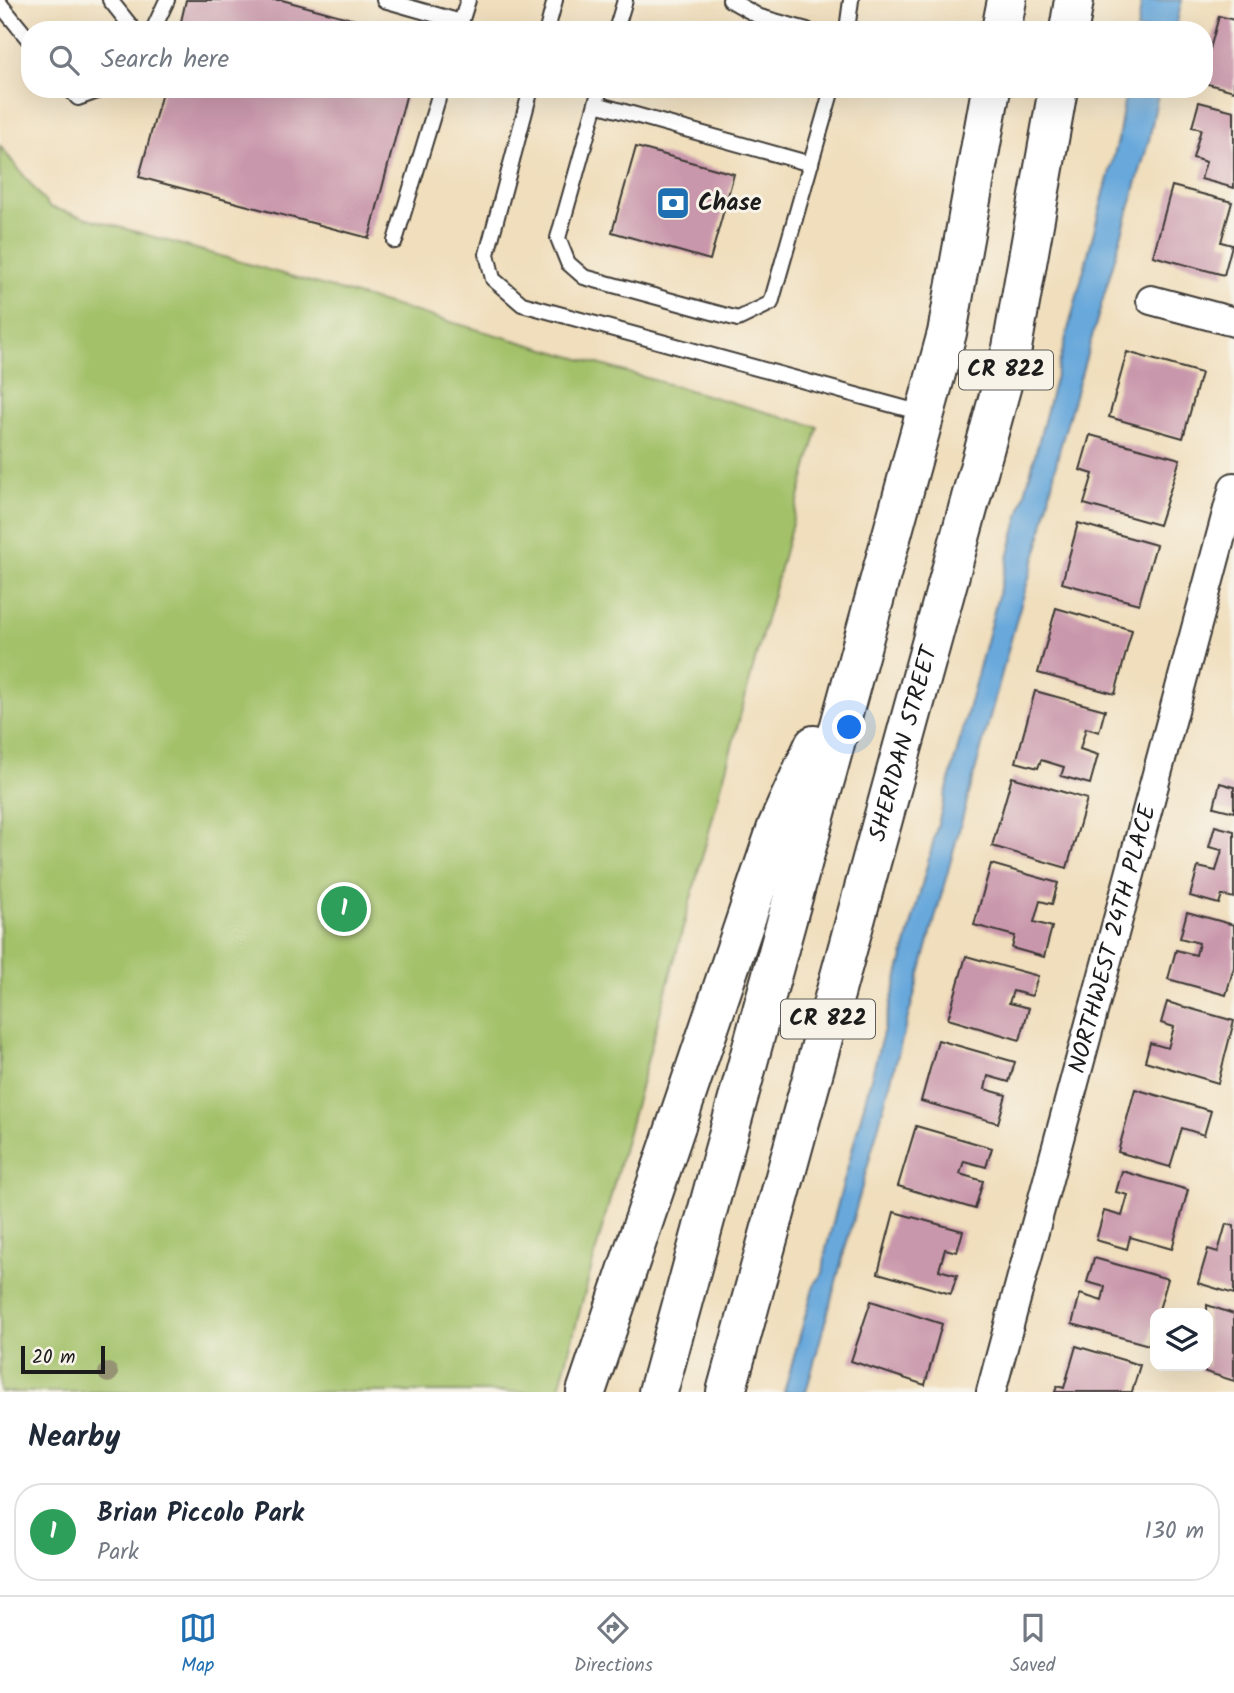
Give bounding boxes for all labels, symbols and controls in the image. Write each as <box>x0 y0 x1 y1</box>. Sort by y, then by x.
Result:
search box <box>21 21 1213 98</box>
text: Search here <box>101 39 229 81</box>
icon: search <box>45 41 83 79</box>
bank icon: Chase <box>654 184 692 222</box>
place label: Chase <box>698 184 762 223</box>
road number: CR 822 <box>959 350 1053 390</box>
street label: SHERIDAN STREET <box>858 640 949 846</box>
your location <box>832 710 866 744</box>
street label: NORTHWEST 24TH PLACE <box>1058 799 1168 1078</box>
pin: 1 <box>321 883 367 935</box>
road number: CR 822 <box>781 1000 875 1038</box>
map controls <box>1150 1308 1213 1371</box>
button: layers <box>1150 1308 1213 1371</box>
scale bar <box>21 1343 105 1375</box>
text: 20 m <box>32 1343 75 1373</box>
text: Nearby <box>28 1414 120 1462</box>
text: Brian Piccolo Park <box>97 1493 304 1535</box>
text: 1 <box>50 1514 56 1550</box>
text: 130 m <box>1145 1514 1204 1550</box>
text: Park <box>97 1535 139 1571</box>
tab: Map <box>179 1609 217 1681</box>
tab: Directions <box>574 1609 653 1681</box>
tab: Saved <box>1010 1609 1055 1681</box>

